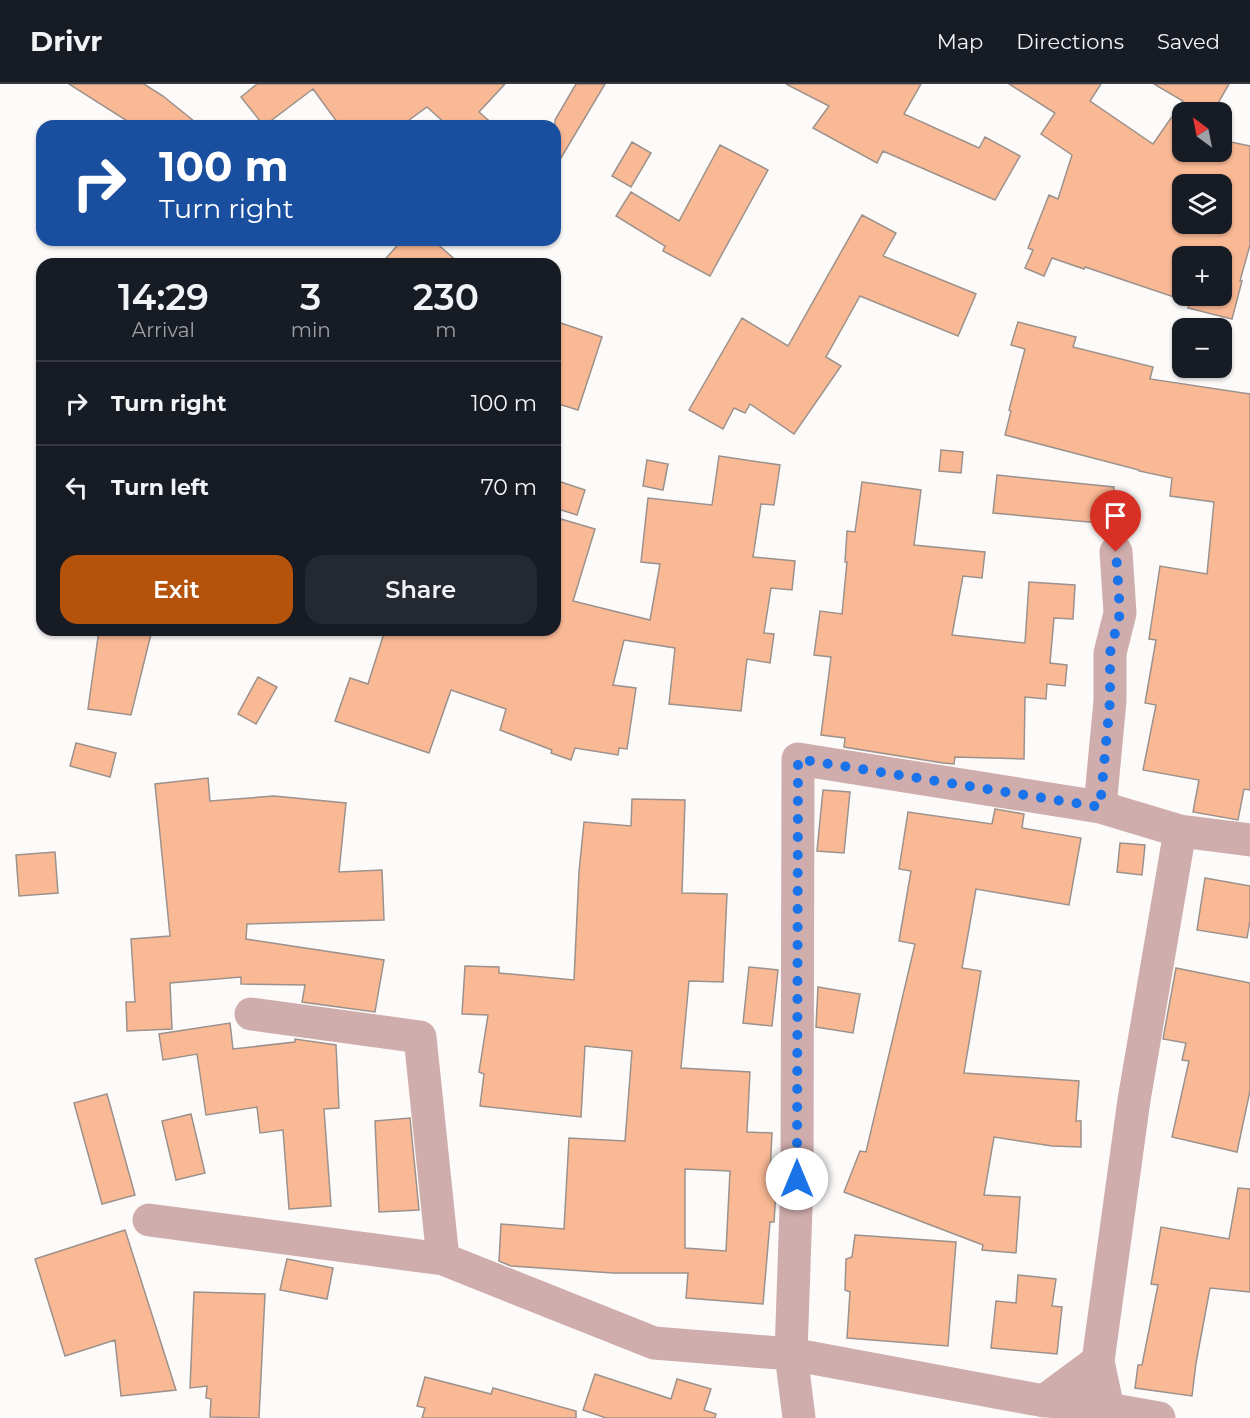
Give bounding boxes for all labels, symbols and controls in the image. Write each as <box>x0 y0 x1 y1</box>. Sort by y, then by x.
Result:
text: Drivr <box>30 24 102 58</box>
text: Map <box>937 29 983 54</box>
text: Directions <box>1016 29 1124 54</box>
text: Saved <box>1157 29 1220 54</box>
north arrow <box>1172 102 1232 162</box>
map controls <box>1172 102 1232 378</box>
text: 100 m <box>159 140 288 192</box>
icon: right <box>60 144 138 222</box>
button: layers <box>1172 174 1232 234</box>
text: Turn right <box>159 192 294 225</box>
button: + <box>1172 246 1232 306</box>
text: 14:29 <box>118 275 209 319</box>
text: 3 <box>300 275 321 319</box>
text: 230 <box>413 275 479 319</box>
text: Arrival <box>132 318 195 342</box>
text: min <box>291 318 331 342</box>
text: m <box>435 318 457 342</box>
button: − <box>1172 318 1232 378</box>
icon: right <box>60 387 93 420</box>
text: Turn right <box>111 390 226 417</box>
text: 100 m <box>471 390 537 417</box>
icon: left <box>60 471 93 504</box>
text: Turn left <box>111 474 209 501</box>
text: 70 m <box>481 474 537 501</box>
pin <box>1090 490 1141 552</box>
icon: arrive <box>1099 499 1132 532</box>
button: Exit <box>60 555 293 624</box>
button: Share <box>305 555 537 624</box>
position arrow <box>765 1147 829 1211</box>

